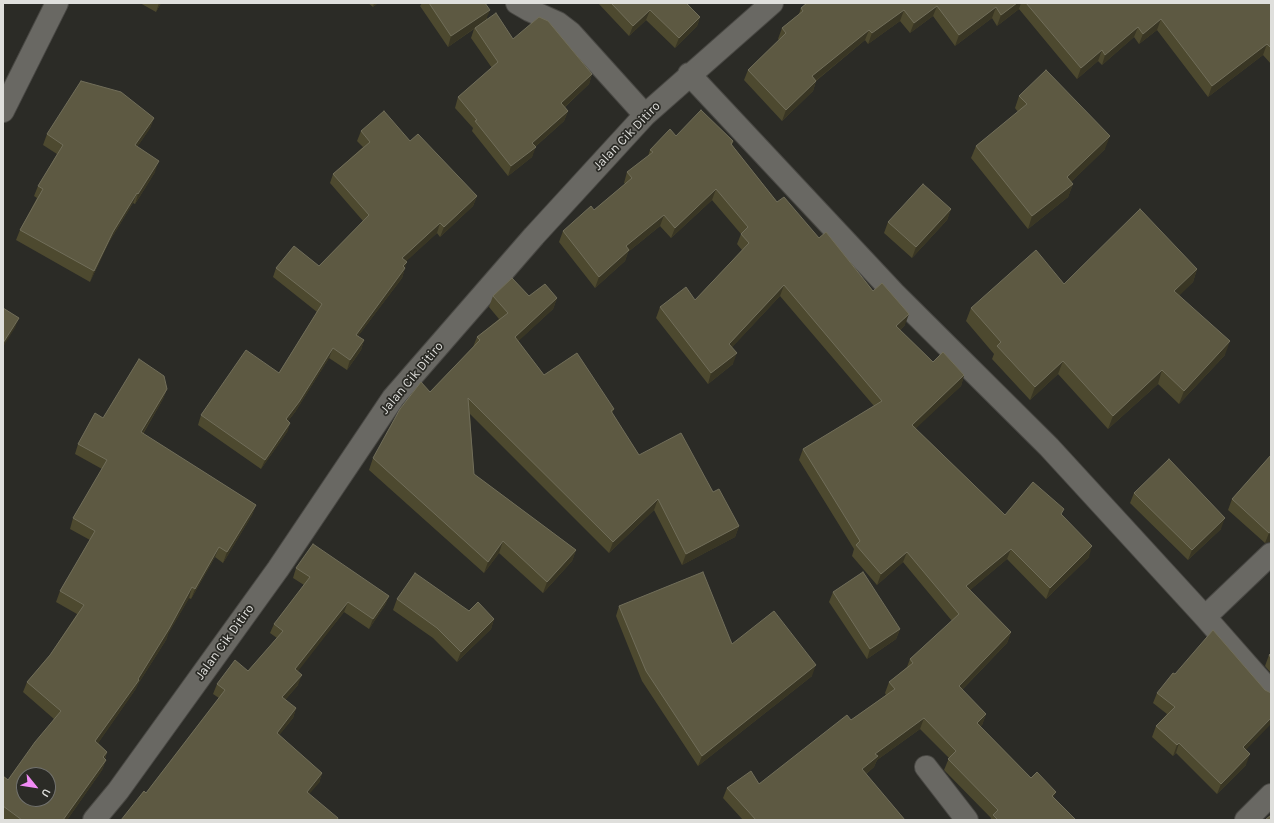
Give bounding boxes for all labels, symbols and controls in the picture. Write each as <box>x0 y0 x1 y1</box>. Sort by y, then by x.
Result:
street label: Jalan Cik Ditiro <box>590 98 664 174</box>
street label: Jalan Cik Ditiro <box>377 339 447 417</box>
street label: Jalan Cik Ditiro <box>192 601 258 683</box>
north arrow <box>16 767 56 807</box>
text: U <box>38 786 53 799</box>

